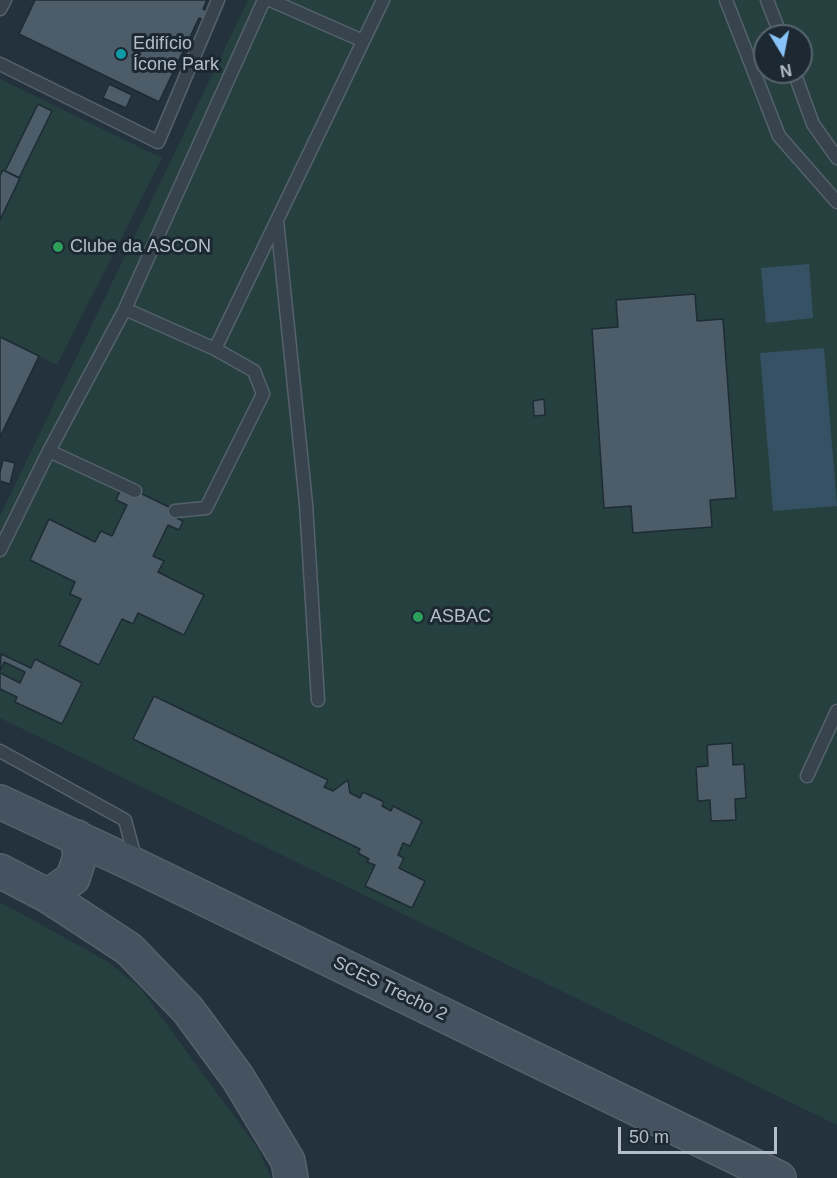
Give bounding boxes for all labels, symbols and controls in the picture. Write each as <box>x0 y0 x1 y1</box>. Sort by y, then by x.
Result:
north arrow <box>753 24 813 84</box>
place label: Edifício Ícone Park <box>133 33 219 76</box>
marker: Edifício Ícone Park <box>114 47 128 61</box>
text: N <box>779 61 793 80</box>
place label: Clube da ASCON <box>70 236 211 258</box>
marker: Clube da ASCON <box>51 240 65 254</box>
place label: ASBAC <box>430 606 491 628</box>
marker: ASBAC <box>411 610 425 624</box>
street label: SCES Trecho 2 <box>329 952 451 1026</box>
scale bar <box>621 1115 780 1153</box>
text: 50 m <box>629 1127 669 1147</box>

